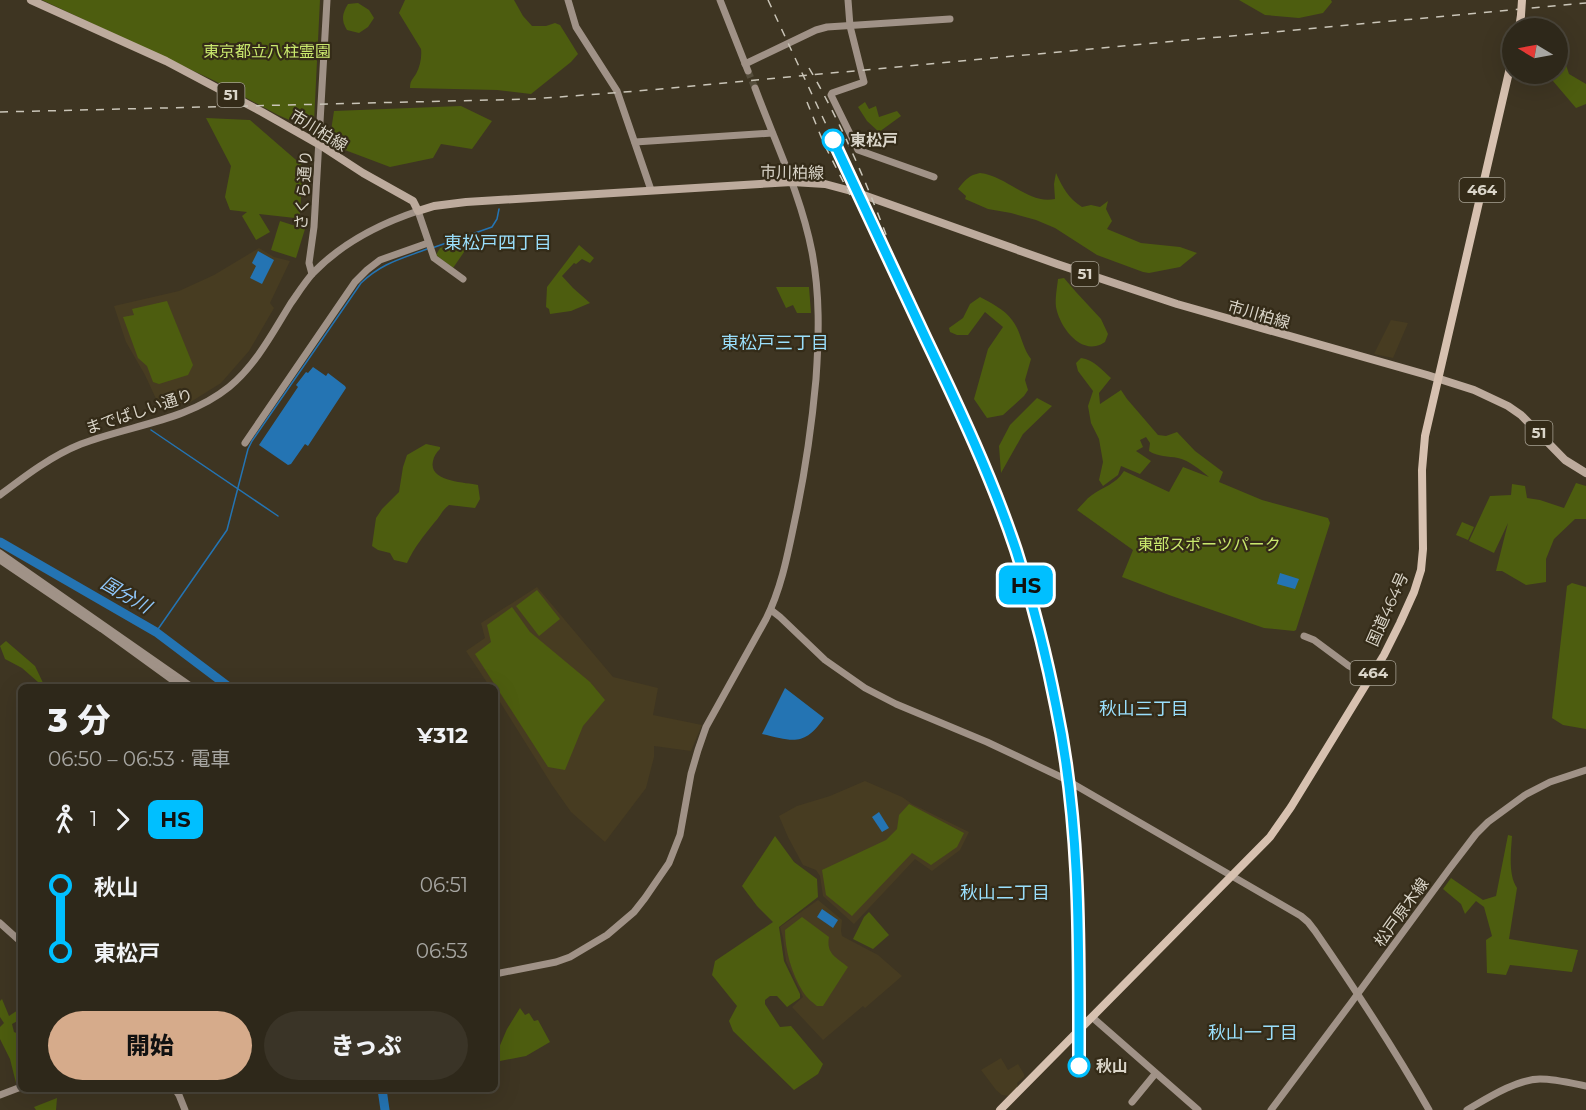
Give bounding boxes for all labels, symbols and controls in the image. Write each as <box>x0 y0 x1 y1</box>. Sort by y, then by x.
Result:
north arrow <box>1502 18 1568 84</box>
map controls <box>1502 18 1568 84</box>
park label: 東京都立八柱霊園 <box>203 42 331 61</box>
road number: 51 <box>218 83 244 107</box>
street label: 市川柏線 <box>287 105 351 155</box>
marker: 東松戸 <box>822 129 844 151</box>
place label: 東松戸 <box>850 131 898 150</box>
street label: さくら通り <box>291 149 316 231</box>
street label: 市川柏線 <box>760 162 824 183</box>
road number: 464 <box>1460 178 1504 202</box>
district label: 東松戸四丁目 <box>444 232 552 254</box>
road number: 51 <box>1072 262 1098 286</box>
street label: 市川柏線 <box>1225 297 1292 332</box>
district label: 東松戸三丁目 <box>721 332 829 354</box>
street label: までばしい通り <box>83 385 195 438</box>
road number: 51 <box>1526 421 1552 445</box>
park label: 東部スポーツパーク <box>1137 535 1281 554</box>
line badge: HS <box>999 566 1053 604</box>
street label: 国道464号 <box>1363 569 1412 649</box>
water label: 国分川 <box>97 572 157 619</box>
text: HS <box>1011 573 1041 598</box>
road number: 464 <box>1350 661 1396 685</box>
district label: 秋山三丁目 <box>1099 698 1189 720</box>
text: 3 分 <box>48 700 111 740</box>
text: ¥312 <box>417 722 468 749</box>
text: 06:50 – 06:53 · 電車 <box>48 747 230 771</box>
icon: walk <box>48 803 81 836</box>
icon: forward <box>106 803 139 836</box>
text: 1 <box>90 807 97 831</box>
text: HS <box>160 807 191 832</box>
text: 06:51 <box>420 873 468 897</box>
text: 秋山 <box>94 874 138 901</box>
street label: 松戸原木線 <box>1370 874 1433 950</box>
district label: 秋山二丁目 <box>960 882 1050 904</box>
text: 06:53 <box>416 939 468 963</box>
text: 東松戸 <box>94 940 160 967</box>
button: 開始 <box>48 1011 252 1080</box>
button: きっぷ <box>264 1011 468 1080</box>
district label: 秋山一丁目 <box>1208 1022 1298 1044</box>
marker: 秋山 <box>1068 1055 1090 1077</box>
place label: 秋山 <box>1096 1057 1128 1076</box>

